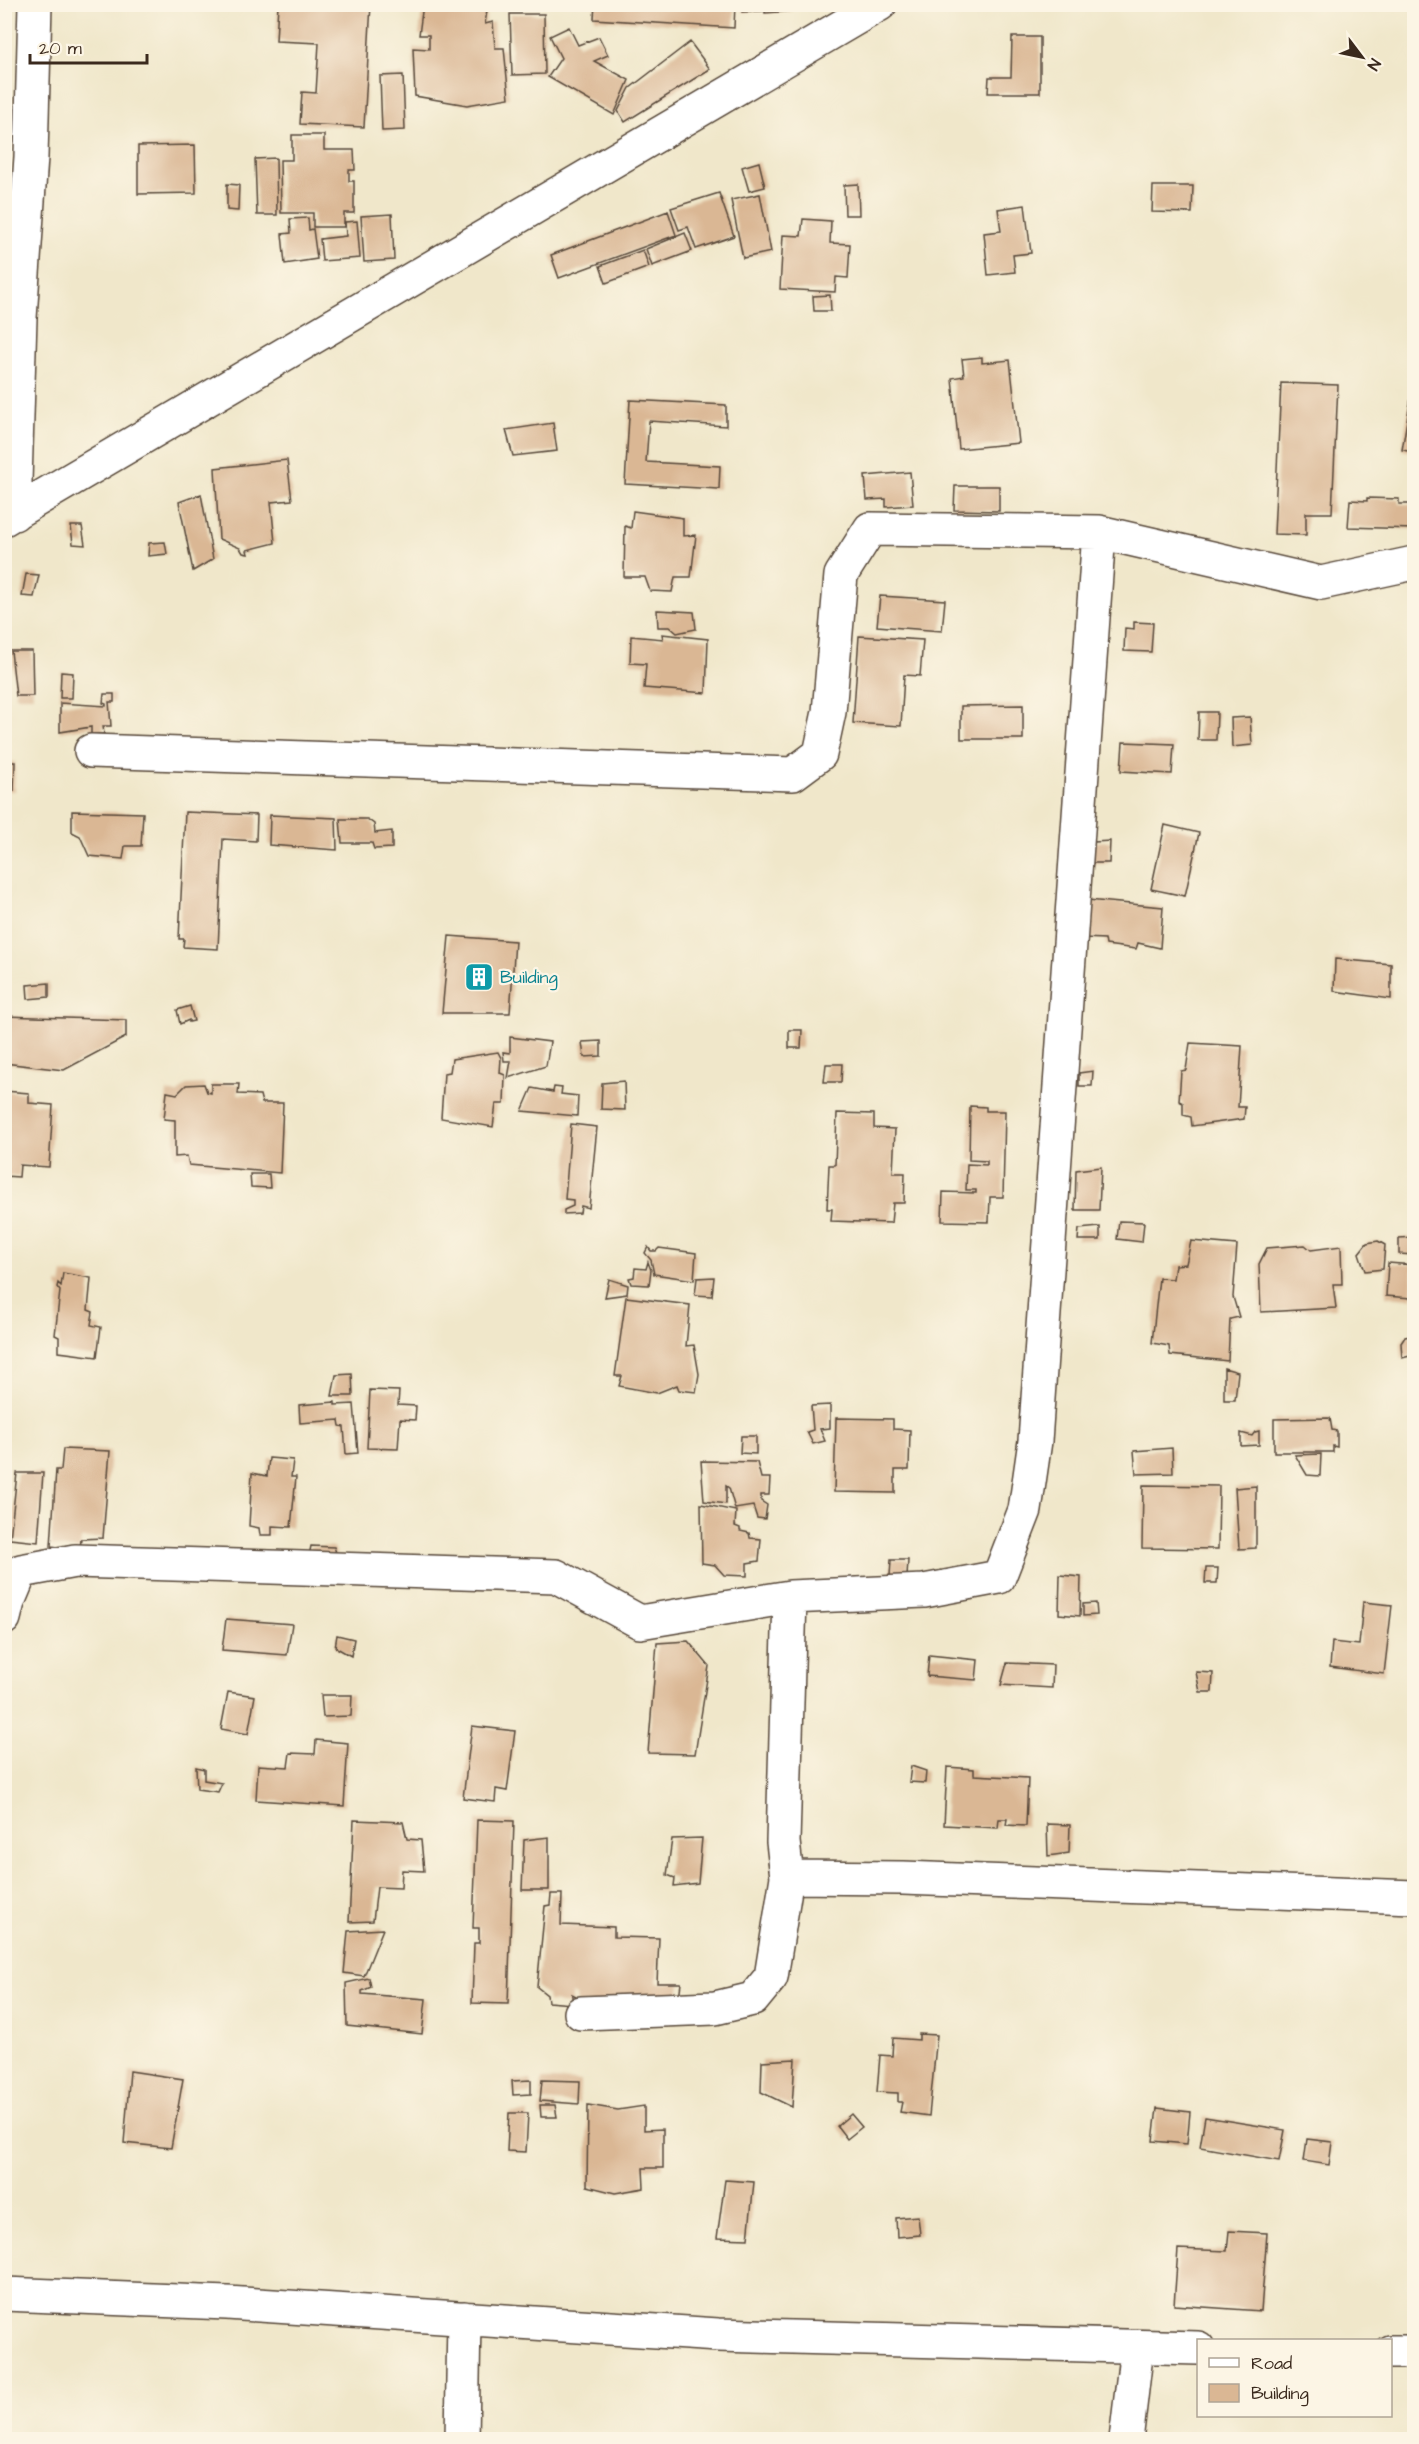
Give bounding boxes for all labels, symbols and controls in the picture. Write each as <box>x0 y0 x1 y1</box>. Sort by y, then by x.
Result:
scale bar <box>30 27 147 65</box>
north arrow <box>1332 27 1392 87</box>
text: 20 m <box>39 36 82 61</box>
text: N <box>1362 54 1386 75</box>
building icon: Building <box>463 961 495 993</box>
place label: Building <box>500 965 558 991</box>
legend <box>1197 2339 1392 2417</box>
text: Road <box>1251 2351 1292 2376</box>
text: Building <box>1251 2381 1309 2407</box>

